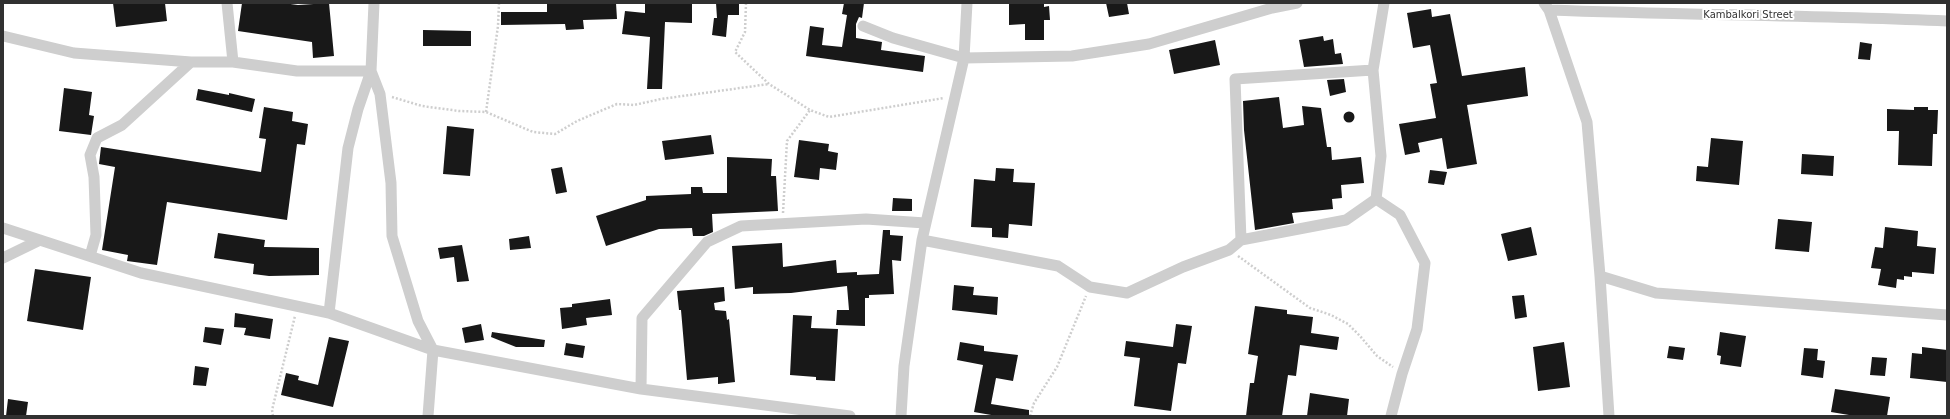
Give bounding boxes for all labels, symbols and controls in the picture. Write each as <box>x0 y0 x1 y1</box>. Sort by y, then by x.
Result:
street label: Kambalkori Street <box>1703 9 1793 21</box>

